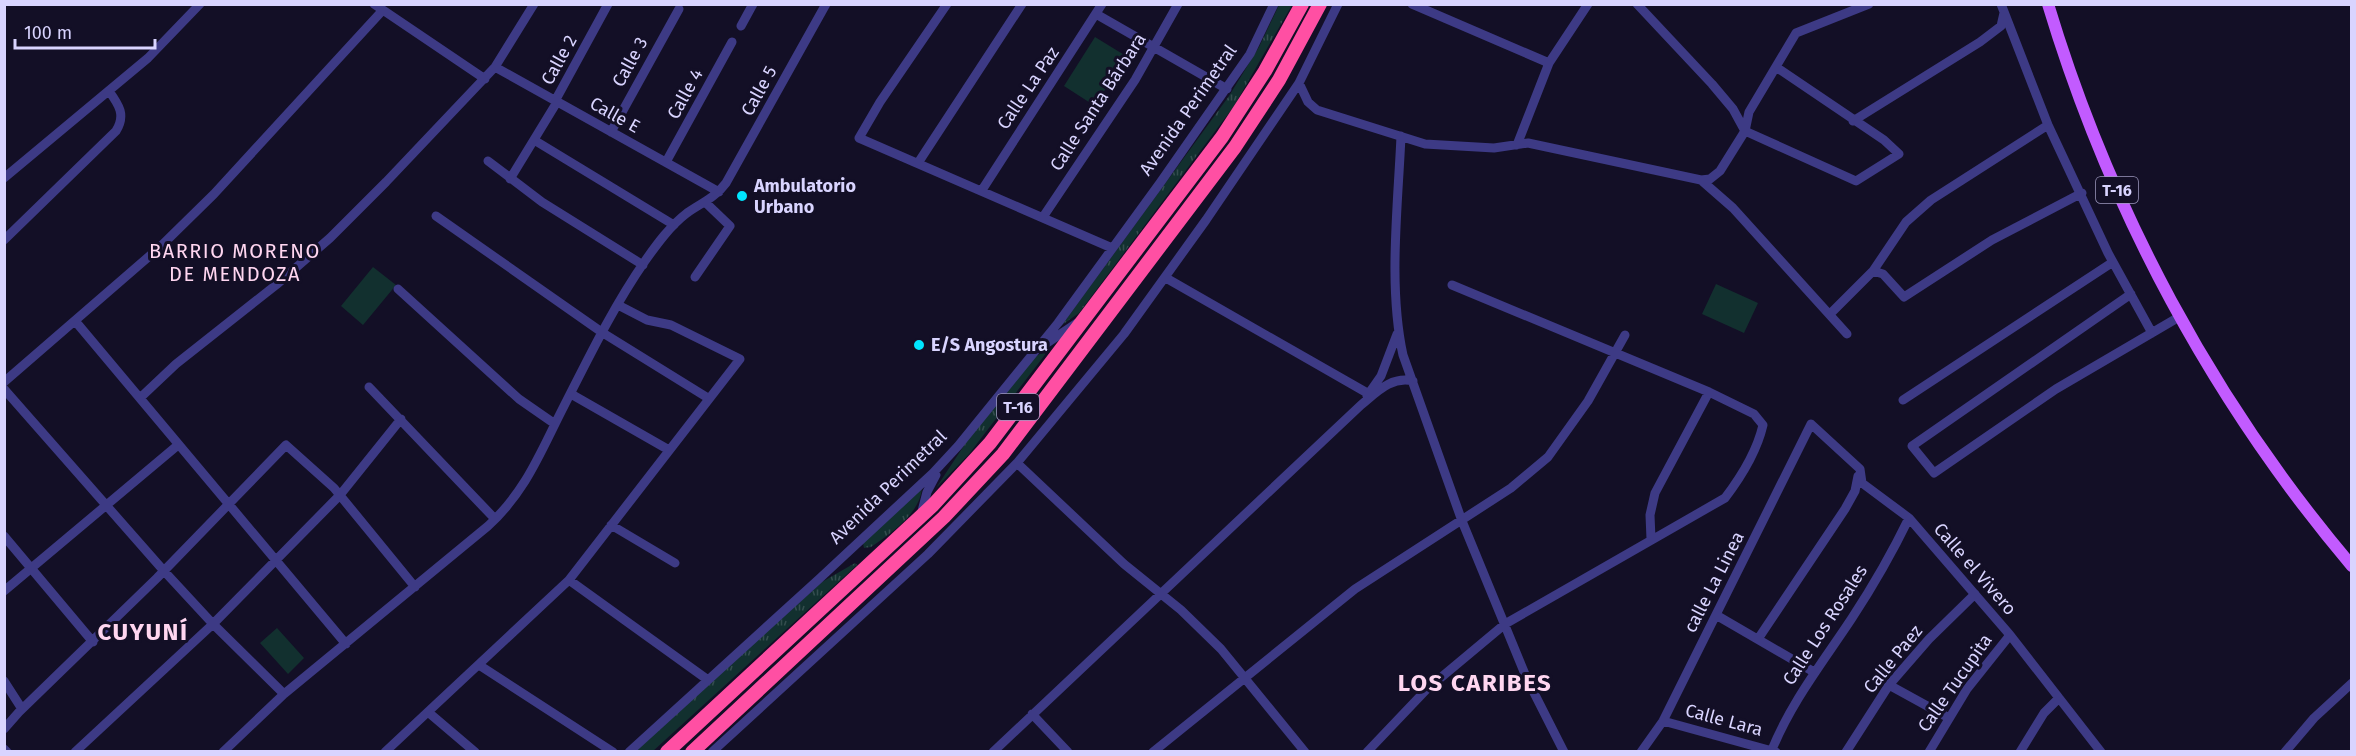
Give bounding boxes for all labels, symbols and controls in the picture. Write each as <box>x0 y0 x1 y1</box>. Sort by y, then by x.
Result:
scale bar <box>15 12 154 50</box>
text: 100 m <box>24 22 72 44</box>
street label: Calle Santa Bárbara <box>1045 29 1151 175</box>
street label: Calle 2 <box>536 31 582 89</box>
street label: Calle 3 <box>607 33 653 91</box>
street label: Avenida Perimetral <box>1135 40 1241 180</box>
street label: Calle La Paz <box>992 42 1064 134</box>
street label: Calle 5 <box>736 62 782 120</box>
street label: Calle 4 <box>662 65 708 123</box>
street label: Calle E <box>586 92 644 138</box>
place label: Ambulatorio Urbano <box>753 175 856 218</box>
road number: T-16 <box>2096 177 2138 203</box>
marker: Ambulatorio Urbano <box>735 189 749 203</box>
district label: BARRIO MORENO DE MENDOZA <box>149 239 321 286</box>
place label: E/S Angostura <box>931 334 1048 356</box>
marker: E/S Angostura <box>912 338 926 352</box>
road number: T-16 <box>997 394 1039 420</box>
street label: Avenida Perimetral <box>825 425 951 549</box>
street label: Calle el Vivero <box>1929 518 2021 620</box>
street label: calle La Linea <box>1679 528 1749 636</box>
street label: Calle Los Rosales <box>1778 561 1872 689</box>
district label: CUYUNÍ <box>97 617 189 646</box>
street label: Calle Paez <box>1859 620 1927 698</box>
street label: Calle Tucupita <box>1913 630 1997 736</box>
district label: LOS CARIBES <box>1398 669 1552 697</box>
street label: Calle Lara <box>1683 699 1765 741</box>

